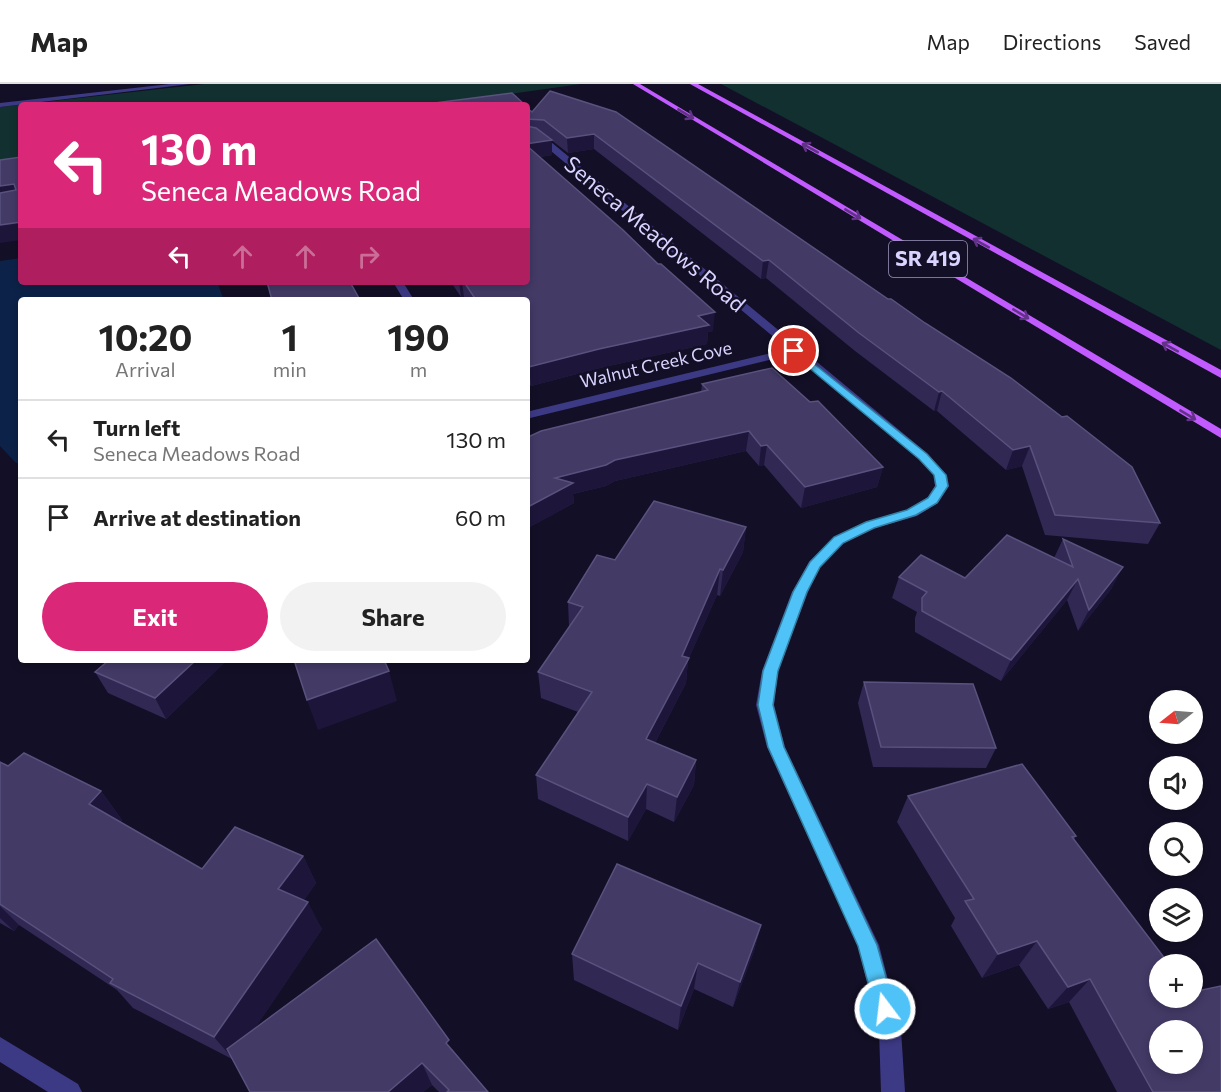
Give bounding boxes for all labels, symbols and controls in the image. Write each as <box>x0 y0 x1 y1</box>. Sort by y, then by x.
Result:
text: Map <box>30 24 88 58</box>
text: Map <box>927 29 970 54</box>
text: Directions <box>1003 29 1101 54</box>
text: Saved <box>1134 29 1191 54</box>
one-way arrow <box>677 108 694 120</box>
text: 130 m <box>141 122 257 174</box>
icon: left <box>42 126 120 204</box>
one-way arrow <box>802 142 819 154</box>
street label: Seneca Meadows Road <box>559 150 751 317</box>
text: Seneca Meadows Road <box>141 174 421 207</box>
one-way arrow <box>844 209 861 221</box>
one-way arrow <box>972 236 989 248</box>
icon: left <box>163 240 196 273</box>
icon: ahead <box>226 240 259 273</box>
icon: ahead <box>289 240 322 273</box>
icon: right <box>352 240 385 273</box>
road number: SR 419 <box>889 241 967 277</box>
one-way arrow <box>1012 309 1029 321</box>
text: 10:20 <box>98 314 192 358</box>
text: 1 <box>282 314 298 358</box>
text: 190 <box>387 314 450 358</box>
pin <box>768 325 819 376</box>
icon: arrive <box>777 334 810 367</box>
street label: Walnut Creek Cove <box>578 336 734 392</box>
one-way arrow <box>1162 341 1179 353</box>
text: Arrival <box>115 357 176 381</box>
text: min <box>273 357 307 381</box>
text: m <box>410 357 427 381</box>
one-way arrow <box>1179 409 1196 421</box>
text: Turn left <box>93 414 180 441</box>
icon: left <box>42 423 75 456</box>
text: 130 m <box>446 426 506 453</box>
text: Seneca Meadows Road <box>93 441 300 465</box>
icon: arrive <box>42 501 75 534</box>
text: Arrive at destination <box>93 504 301 531</box>
text: 60 m <box>455 504 506 531</box>
button: Exit <box>42 582 268 651</box>
button: Share <box>280 582 506 651</box>
north arrow <box>1149 690 1203 744</box>
map controls <box>1149 690 1203 1074</box>
button: sound <box>1149 756 1203 810</box>
button: search <box>1149 822 1203 876</box>
button: layers <box>1149 888 1203 942</box>
button: + <box>1149 954 1203 1008</box>
position arrow <box>853 977 917 1041</box>
button: − <box>1149 1020 1203 1074</box>

